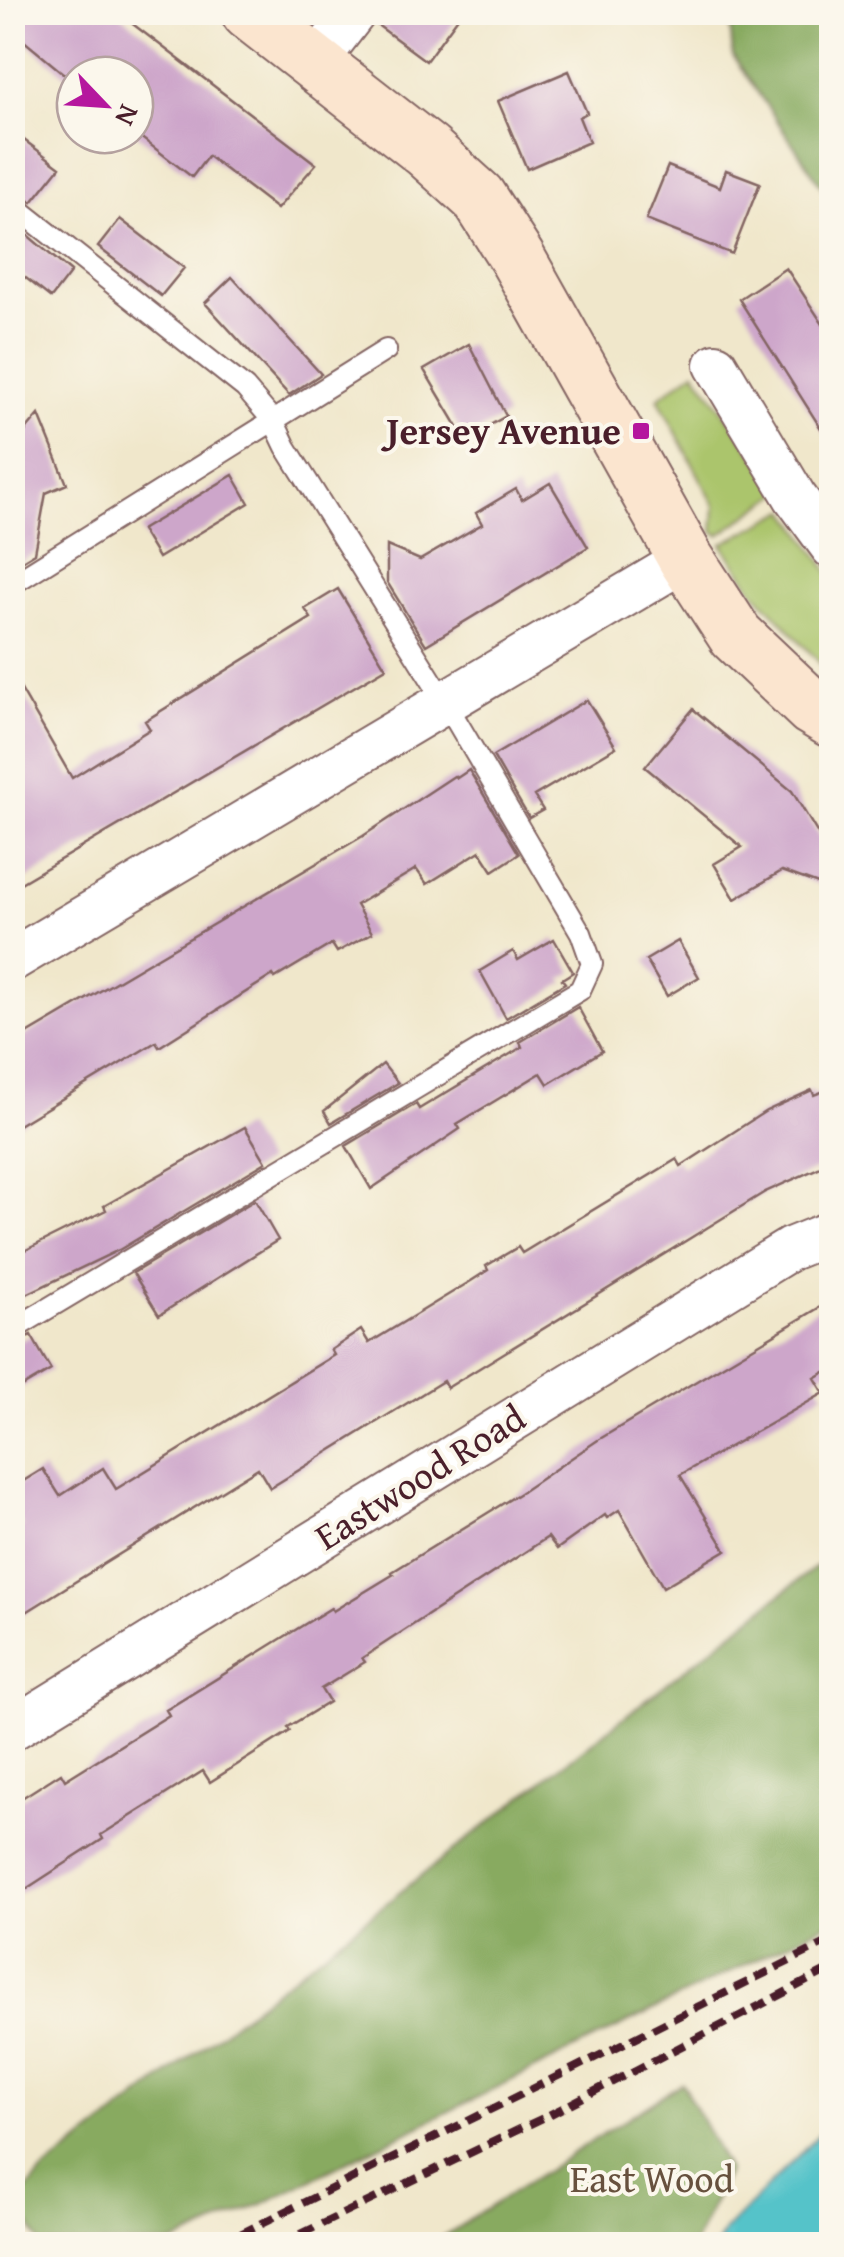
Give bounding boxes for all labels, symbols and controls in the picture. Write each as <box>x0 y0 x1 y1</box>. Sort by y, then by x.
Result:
north arrow <box>55 55 155 155</box>
text: N <box>105 99 151 133</box>
place label: Jersey Avenue <box>380 402 621 458</box>
marker: Jersey Avenue <box>630 420 652 442</box>
street label: Eastwood Road <box>303 1389 536 1563</box>
park label: East Wood <box>570 2150 735 2206</box>

